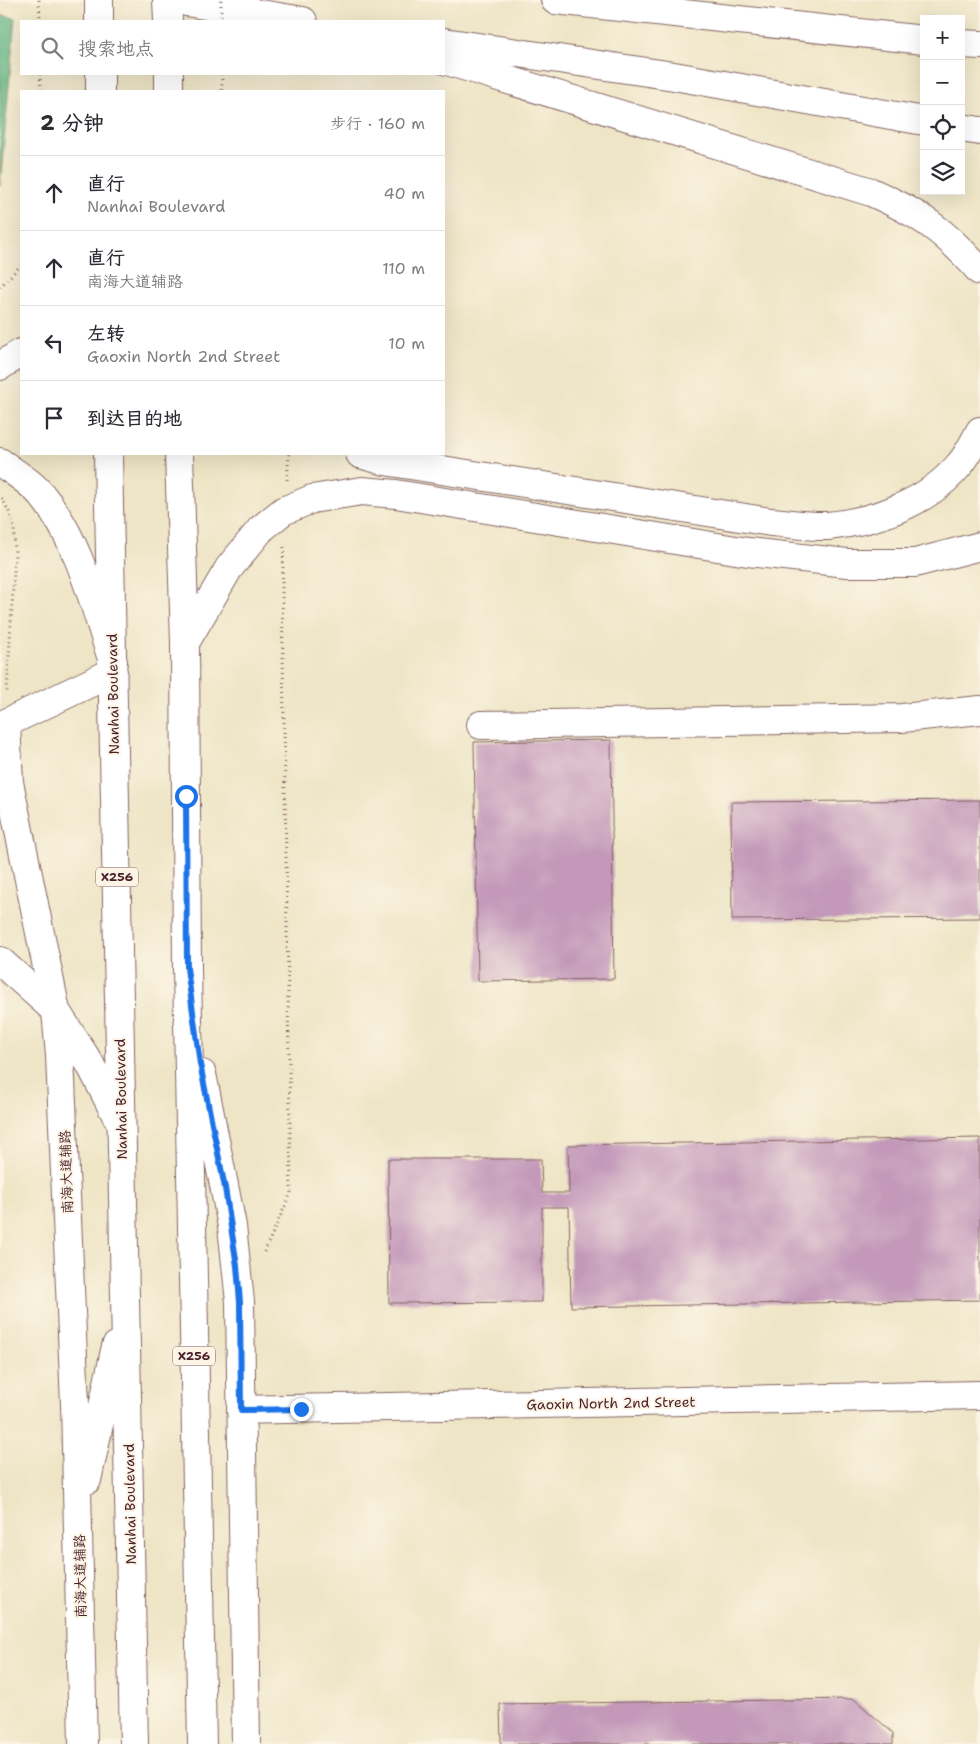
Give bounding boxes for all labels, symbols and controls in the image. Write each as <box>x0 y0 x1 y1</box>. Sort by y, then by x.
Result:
map controls <box>920 15 965 195</box>
button: + <box>920 15 965 60</box>
search box <box>20 20 445 75</box>
icon: search <box>38 34 66 62</box>
text: 搜索地点 <box>78 36 154 61</box>
button: − <box>920 60 965 105</box>
button: locate <box>920 105 965 150</box>
text: 2 分钟 <box>40 109 104 137</box>
text: 步行 · 160 m <box>330 113 425 134</box>
button: layers <box>920 150 965 195</box>
text: 直行 <box>87 171 125 196</box>
icon: ahead <box>40 179 68 207</box>
text: 40 m <box>383 183 425 204</box>
text: Nanhai Boulevard <box>87 196 225 217</box>
text: 直行 <box>87 245 125 270</box>
icon: ahead <box>40 254 68 282</box>
text: 110 m <box>382 258 425 279</box>
text: 南海大道辅路 <box>87 271 183 292</box>
text: 左转 <box>87 321 125 346</box>
icon: left <box>40 329 68 357</box>
text: 10 m <box>388 333 425 354</box>
text: Gaoxin North 2nd Street <box>87 346 280 367</box>
icon: arrive <box>40 404 68 432</box>
text: 到达目的地 <box>87 406 182 431</box>
street label: Nanhai Boulevard <box>103 633 123 755</box>
route start <box>175 785 198 808</box>
road number: X256 <box>96 868 138 886</box>
street label: Nanhai Boulevard <box>111 1038 131 1160</box>
street label: 南海大道辅路 <box>56 1130 76 1214</box>
road number: X256 <box>173 1346 215 1365</box>
street label: Gaoxin North 2nd Street <box>526 1393 696 1413</box>
route end <box>290 1398 313 1421</box>
street label: Nanhai Boulevard <box>120 1443 140 1565</box>
street label: 南海大道辅路 <box>70 1534 90 1618</box>

